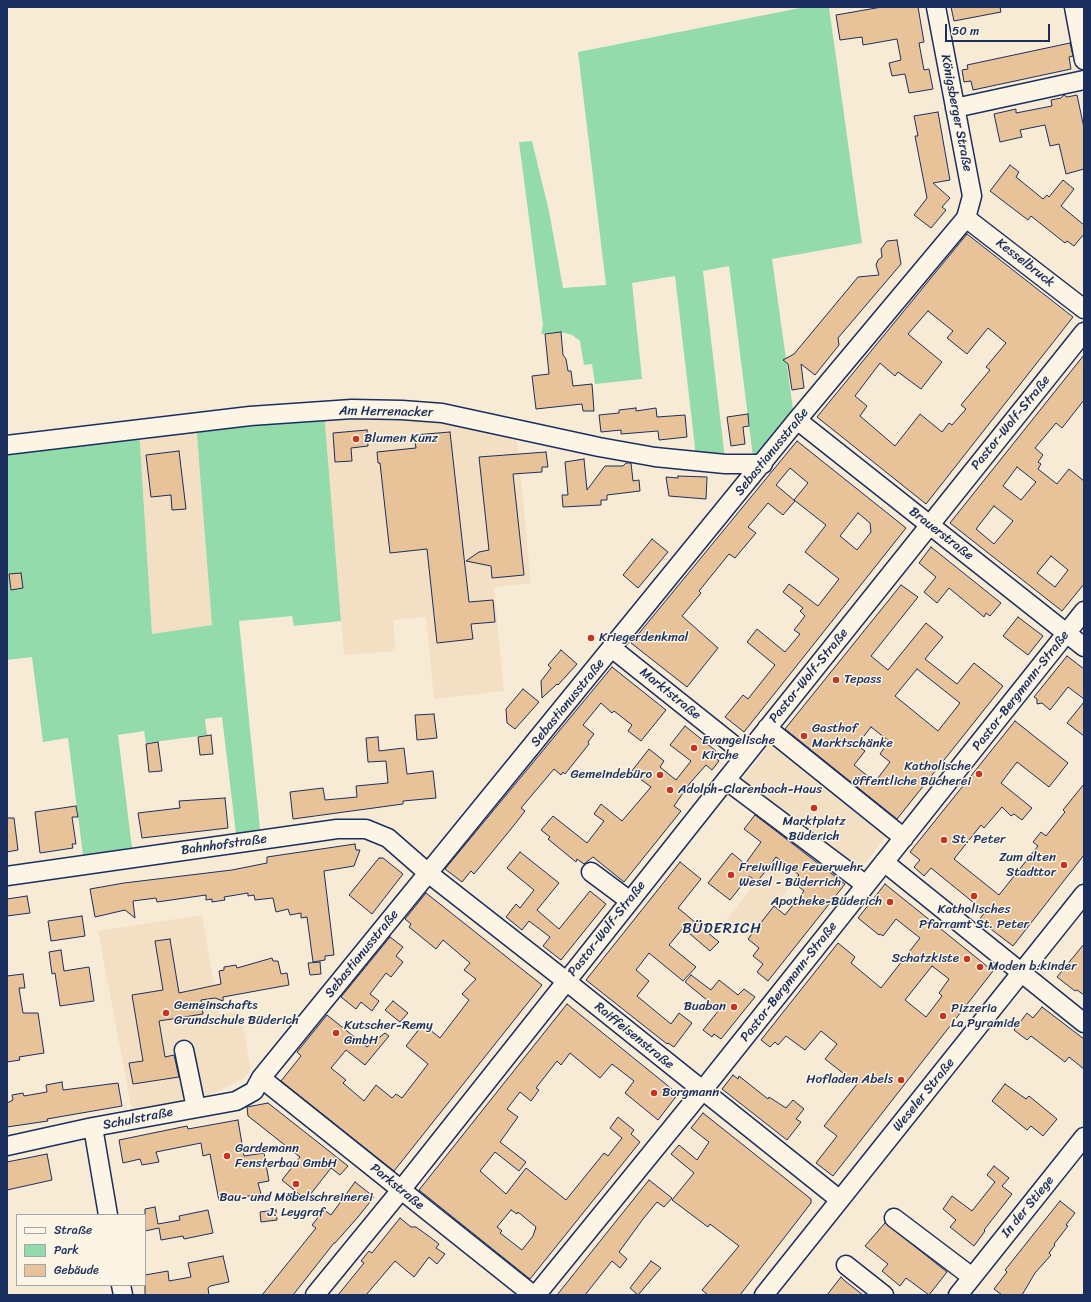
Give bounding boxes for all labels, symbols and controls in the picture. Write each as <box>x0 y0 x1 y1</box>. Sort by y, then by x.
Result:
scale bar <box>947 16 1052 42</box>
text: 50 m <box>952 20 979 42</box>
street label: Königsberger Straße <box>937 53 975 173</box>
street label: Kesselbruck <box>993 235 1057 291</box>
street label: Pastor-Wolf-Straße <box>968 373 1054 473</box>
street label: Am Herrenacker <box>339 403 433 421</box>
street label: Sebastianusstraße <box>732 405 812 499</box>
place label: Blumen Kunz <box>364 431 438 447</box>
marker: Blumen Kunz <box>351 434 361 444</box>
street label: Brauerstraße <box>906 504 976 564</box>
street label: Pastor-Wolf-Straße <box>766 626 852 726</box>
street label: Pastor-Bergmann-Straße <box>969 628 1073 754</box>
place label: Kriegerdenkmal <box>599 630 688 646</box>
marker: Kriegerdenkmal <box>586 633 596 643</box>
street label: Sebastianusstraße <box>528 656 608 750</box>
street label: Marktstraße <box>636 665 704 723</box>
place label: Tepass <box>844 672 881 688</box>
marker: Tepass <box>831 675 841 685</box>
place label: Gasthof Marktschänke <box>812 721 893 752</box>
marker: Gasthof Marktschänke <box>799 731 809 741</box>
place label: Evangelische Kirche <box>702 733 775 764</box>
marker: Evangelische Kirche <box>689 743 699 753</box>
place label: Katholische öffentliche Bücherei <box>853 759 971 790</box>
place label: Gemeindebüro <box>570 767 652 783</box>
marker: Katholische öffentliche Bücherei <box>974 769 984 779</box>
marker: Gemeindebüro <box>655 770 665 780</box>
place label: Adolph-Clarenbach-Haus <box>678 782 822 798</box>
marker: Adolph-Clarenbach-Haus <box>665 785 675 795</box>
marker: Marktplatz Büderich <box>809 803 819 813</box>
place label: Marktplatz Büderich <box>782 814 846 845</box>
street label: Bahnhofstraße <box>180 831 268 859</box>
place label: St. Peter <box>952 832 1005 848</box>
marker: St. Peter <box>939 835 949 845</box>
place label: Zum alten Stadttor <box>999 850 1056 881</box>
place label: Freiwillige Feuerwehr Wesel - Büderrich <box>739 860 862 891</box>
marker: Zum alten Stadttor <box>1059 860 1069 870</box>
marker: Freiwillige Feuerwehr Wesel - Büderrich <box>726 870 736 880</box>
street label: Pastor-Wolf-Straße <box>565 878 649 980</box>
marker: Katholisches Pfarramt St. Peter <box>969 891 979 901</box>
place label: Apotheke-Büderich <box>771 894 882 910</box>
marker: Apotheke-Büderich <box>885 897 895 907</box>
place label: Katholisches Pfarramt St. Peter <box>919 902 1029 933</box>
street label: Sebastianusstraße <box>322 907 402 1001</box>
street label: Pastor-Bergmann-Straße <box>737 919 841 1045</box>
district label: BÜDERICH <box>683 920 761 938</box>
place label: Schatzkiste <box>892 951 959 967</box>
marker: Schatzkiste <box>962 954 972 964</box>
place label: Moden b.kinder <box>988 959 1077 975</box>
marker: Moden b.kinder <box>975 962 985 972</box>
place label: Gemeinschafts Grundschule Büderich <box>174 998 299 1029</box>
street label: Raiffeisenstraße <box>591 999 677 1073</box>
place label: Buaban <box>684 999 726 1015</box>
place label: Pizzeria La Pyramide <box>951 1001 1020 1032</box>
marker: Buaban <box>729 1002 739 1012</box>
marker: Gemeinschafts Grundschule Büderich <box>161 1008 171 1018</box>
marker: Pizzeria La Pyramide <box>938 1011 948 1021</box>
place label: Kutscher-Remy GmbH <box>344 1018 433 1049</box>
marker: Kutscher-Remy GmbH <box>331 1028 341 1038</box>
street label: Weseler Straße <box>890 1055 958 1135</box>
place label: Hofladen Abels <box>806 1072 893 1088</box>
marker: Hofladen Abels <box>896 1075 906 1085</box>
place label: Borgmann <box>662 1085 719 1101</box>
marker: Borgmann <box>649 1088 659 1098</box>
street label: Schulstraße <box>102 1105 174 1133</box>
place label: Gardemann Fensterbau GmbH <box>235 1141 337 1172</box>
marker: Gardemann Fensterbau GmbH <box>222 1151 232 1161</box>
street label: Parkstraße <box>367 1161 427 1213</box>
street label: In der Stiege <box>998 1173 1058 1241</box>
marker: Bau- und Möbelschreinerei J. Leygraf <box>291 1179 301 1189</box>
place label: Bau- und Möbelschreinerei J. Leygraf <box>219 1190 373 1221</box>
legend <box>16 1214 146 1286</box>
text: Straße <box>54 1219 92 1241</box>
text: Park <box>54 1239 79 1261</box>
text: Gebäude <box>54 1259 99 1281</box>

